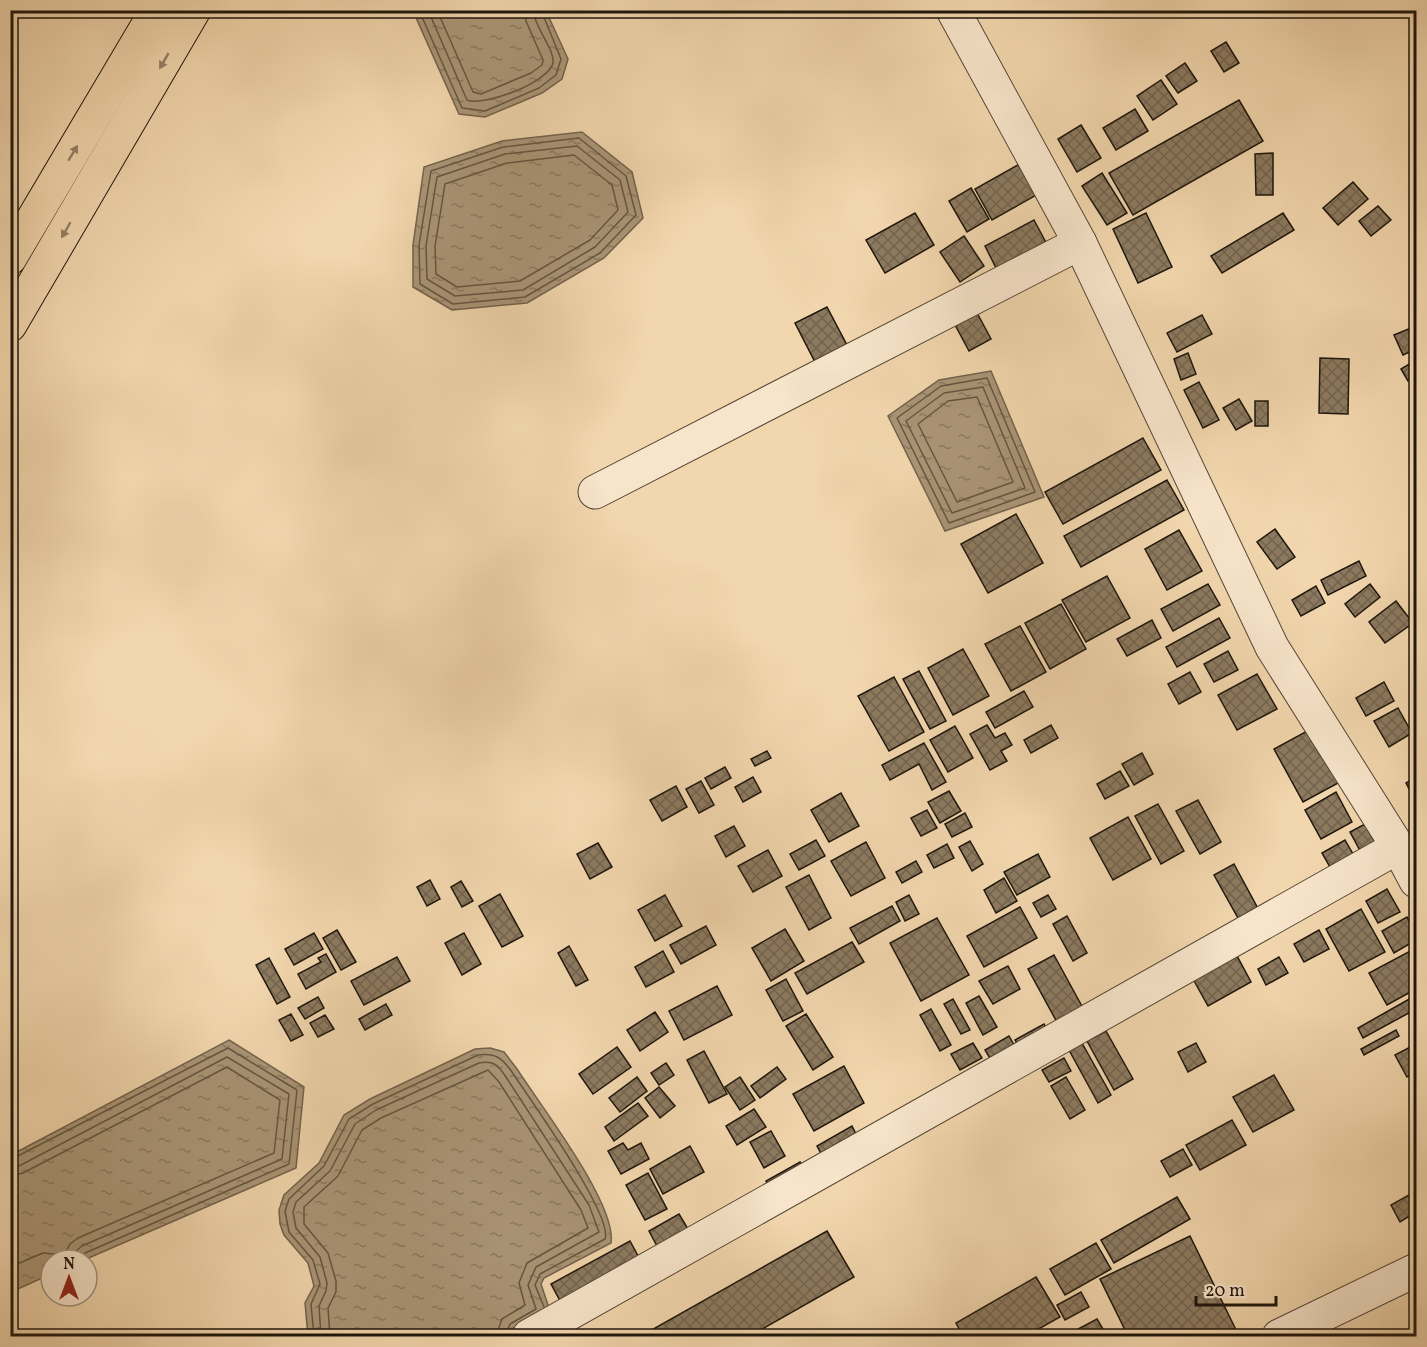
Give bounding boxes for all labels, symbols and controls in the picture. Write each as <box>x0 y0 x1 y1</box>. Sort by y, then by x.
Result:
one-way arrow <box>159 53 170 69</box>
one-way arrow <box>67 145 78 161</box>
one-way arrow <box>62 221 72 238</box>
north arrow <box>39 1248 99 1308</box>
text: N <box>63 1254 75 1276</box>
scale bar <box>1196 1269 1276 1307</box>
text: 20 m <box>1205 1279 1245 1304</box>

